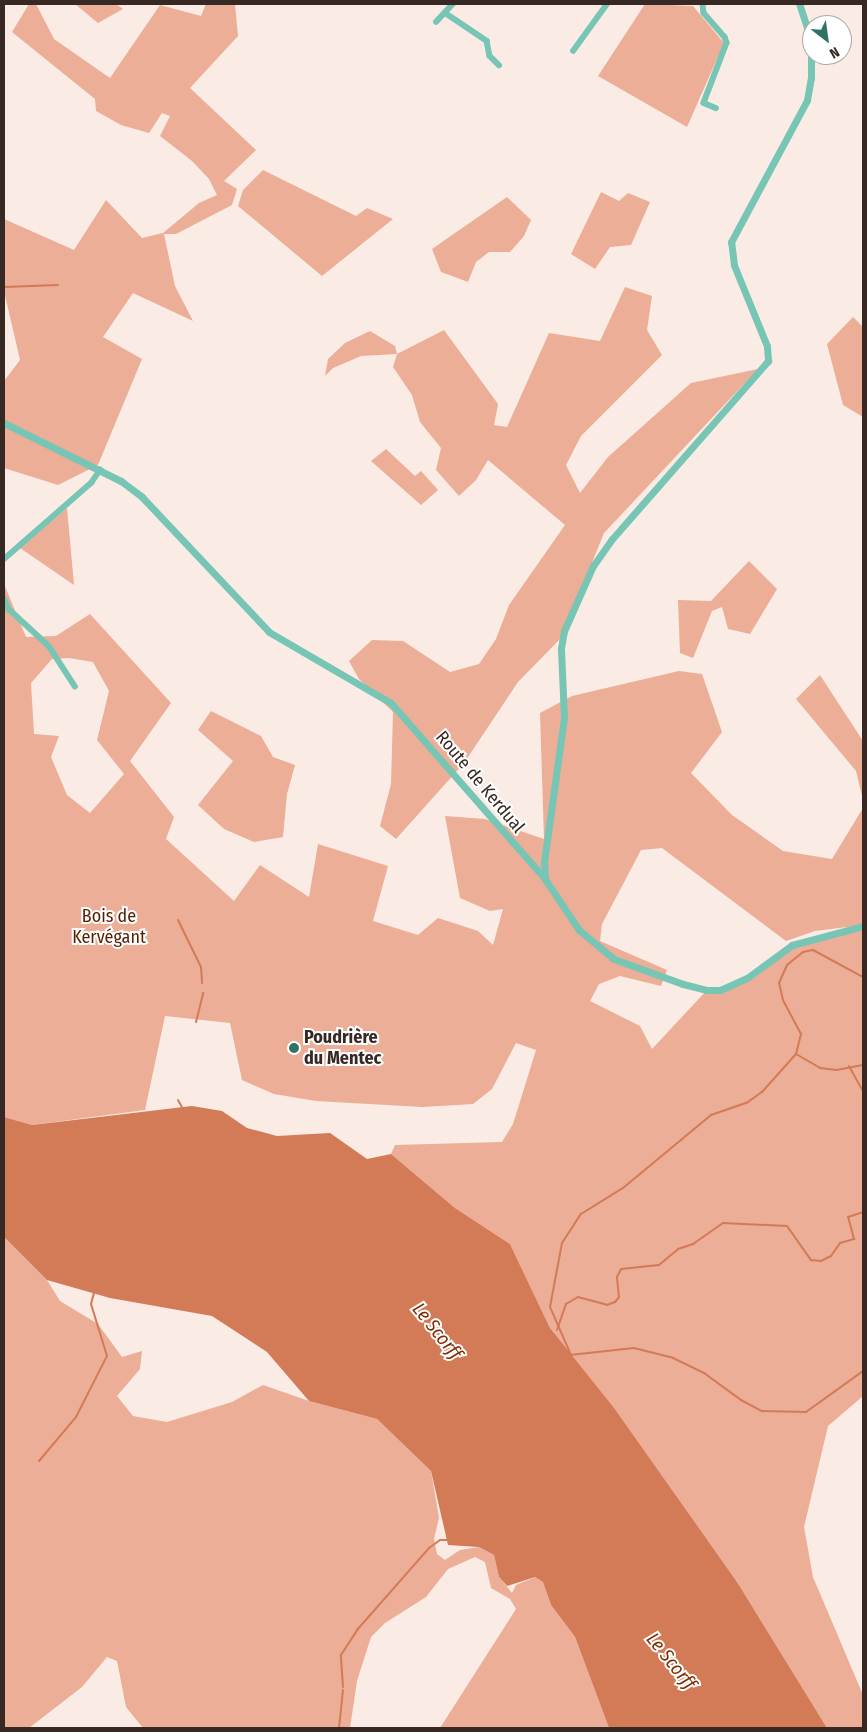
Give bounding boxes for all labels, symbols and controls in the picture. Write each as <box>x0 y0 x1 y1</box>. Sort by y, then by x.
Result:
north arrow <box>802 15 852 65</box>
text: N <box>826 43 842 62</box>
street label: Route de Kerdual <box>431 727 529 837</box>
park label: Bois de Kervégant <box>72 906 146 949</box>
place label: Poudrière du Mentec <box>304 1027 381 1070</box>
marker: Poudrière du Mentec <box>288 1042 300 1054</box>
water label: Le Scorff <box>407 1298 467 1364</box>
water label: Le Scorff <box>641 1628 701 1694</box>

